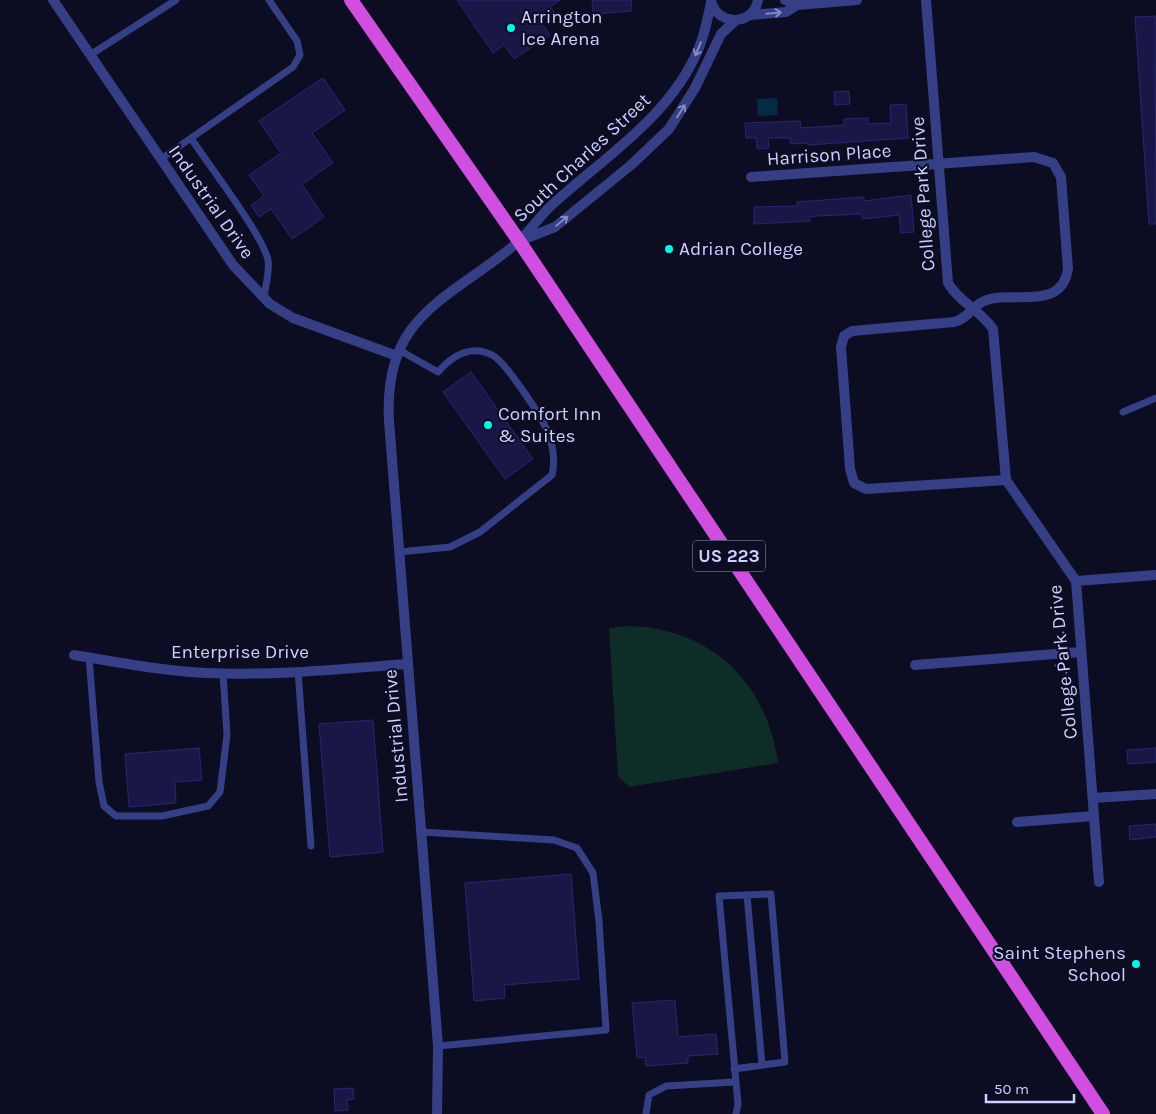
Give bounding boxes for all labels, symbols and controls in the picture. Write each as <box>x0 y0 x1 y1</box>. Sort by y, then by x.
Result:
place label: Arrington Ice Arena <box>521 6 603 50</box>
one-way arrow <box>766 8 782 18</box>
marker: Arrington Ice Arena <box>505 22 517 34</box>
one-way arrow <box>693 41 703 56</box>
street label: South Charles Street <box>509 89 655 227</box>
one-way arrow <box>676 104 686 118</box>
street label: College Park Drive <box>907 116 939 272</box>
street label: Harrison Place <box>766 140 892 170</box>
street label: Industrial Drive <box>164 141 258 263</box>
one-way arrow <box>556 215 569 226</box>
place label: Adrian College <box>679 238 803 260</box>
marker: Adrian College <box>663 243 675 255</box>
place label: Comfort Inn & Suites <box>498 403 601 447</box>
marker: Comfort Inn & Suites <box>482 419 494 431</box>
road number: US 223 <box>693 540 765 572</box>
street label: College Park Drive <box>1044 584 1082 740</box>
street label: Enterprise Drive <box>171 641 309 663</box>
street label: Industrial Drive <box>379 668 413 804</box>
place label: Saint Stephens School <box>993 942 1126 986</box>
marker: Saint Stephens School <box>1130 958 1142 970</box>
scale bar <box>986 1072 1074 1104</box>
text: 50 m <box>994 1080 1029 1098</box>

